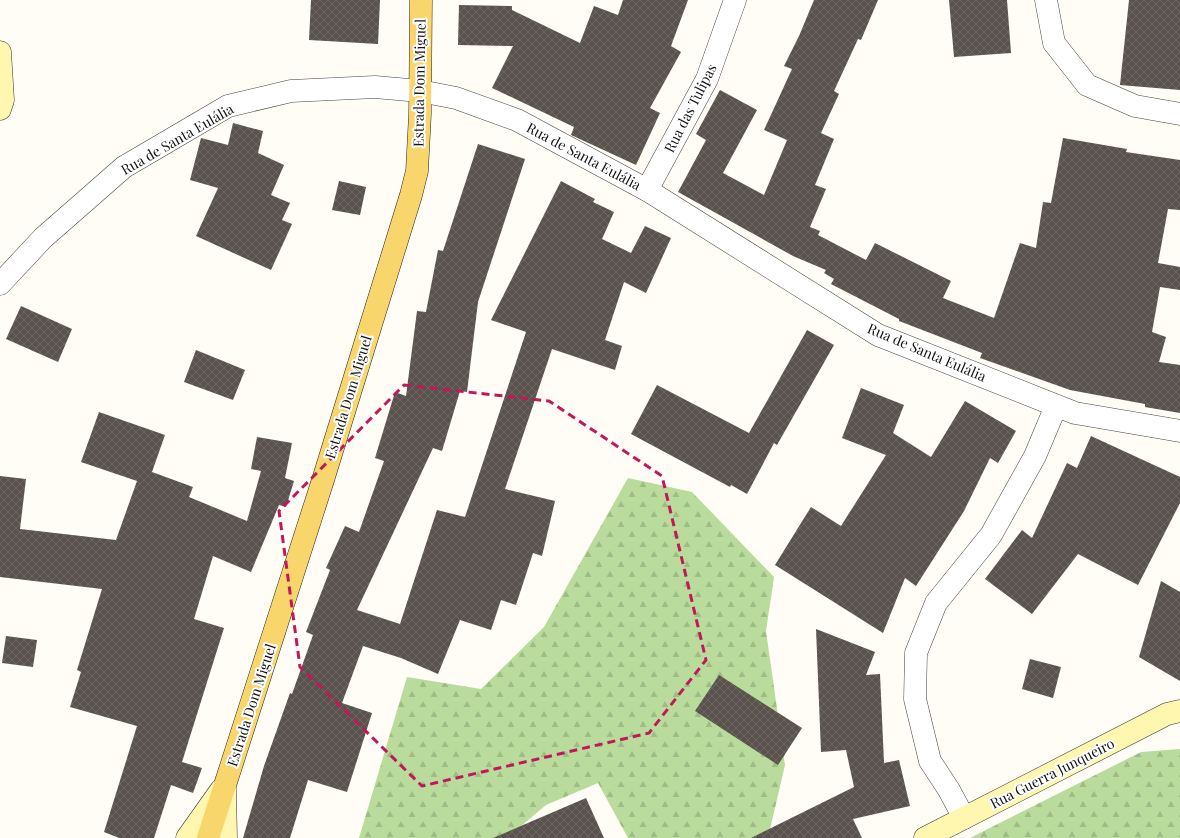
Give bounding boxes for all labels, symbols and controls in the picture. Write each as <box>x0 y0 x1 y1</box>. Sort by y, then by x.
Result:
street label: Estrada Dom Miguel <box>408 19 430 147</box>
street label: Rua das Tulipas <box>659 60 721 156</box>
street label: Rua de Santa Eulália <box>117 99 237 179</box>
street label: Rua de Santa Eulália <box>523 118 645 194</box>
street label: Rua de Santa Eulália <box>865 318 989 386</box>
street label: Estrada Dom Miguel <box>320 333 376 461</box>
street label: Estrada Dom Miguel <box>222 641 280 769</box>
street label: Rua Guerra Junqueiro <box>987 733 1118 813</box>

